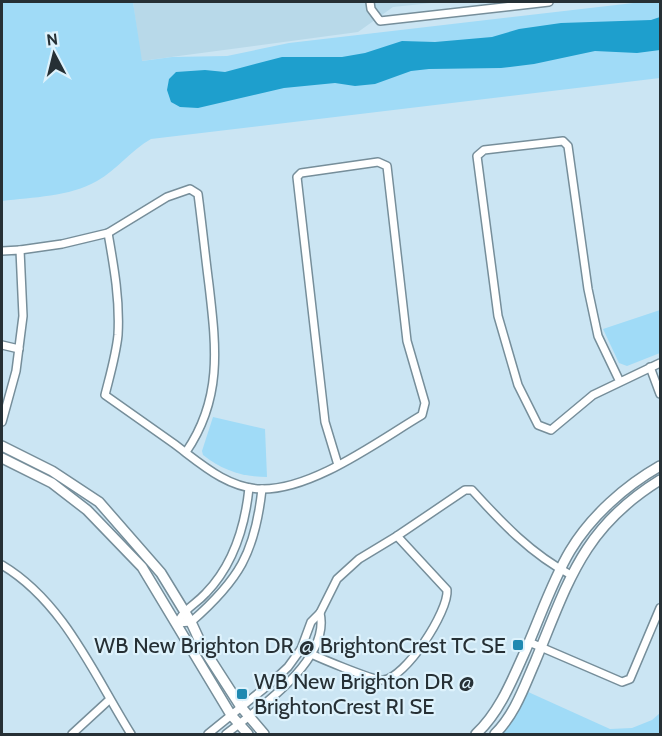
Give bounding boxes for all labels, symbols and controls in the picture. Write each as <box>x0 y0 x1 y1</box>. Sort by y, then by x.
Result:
north arrow <box>24 24 84 84</box>
text: N <box>45 29 59 50</box>
place label: WB New Brighton DR @ BrightonCrest TC SE <box>94 632 506 659</box>
marker: WB New Brighton DR @ BrightonCrest TC SE <box>511 638 525 652</box>
place label: WB New Brighton DR @ BrightonCrest RI SE <box>254 668 474 720</box>
marker: WB New Brighton DR @ BrightonCrest RI SE <box>235 687 249 701</box>

